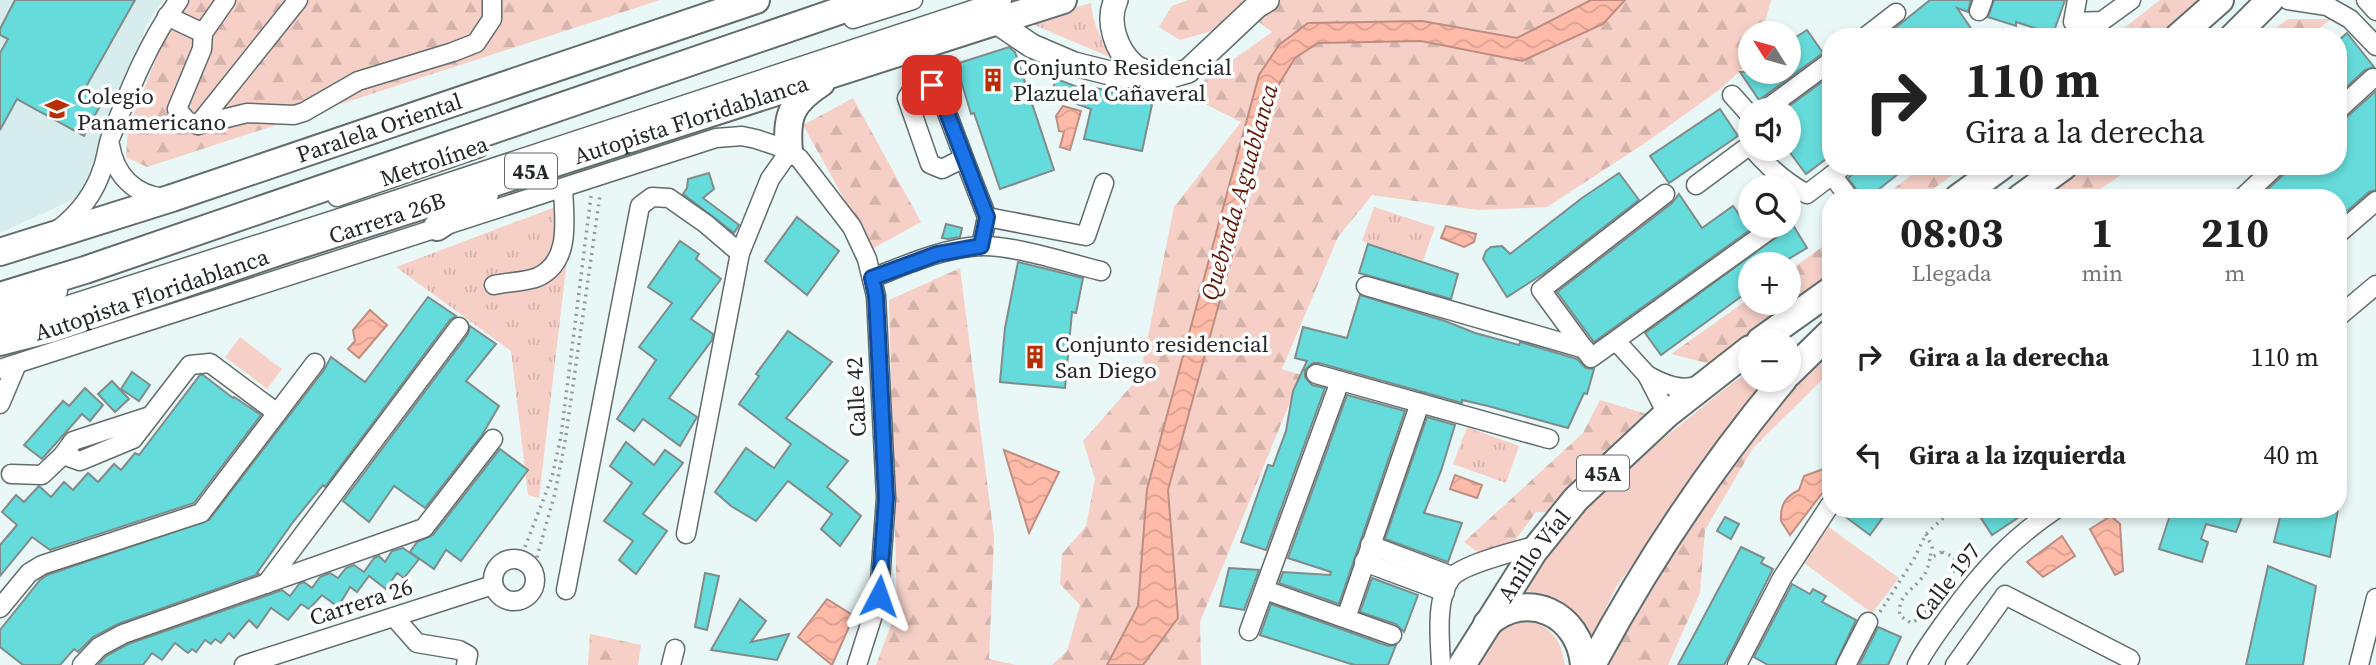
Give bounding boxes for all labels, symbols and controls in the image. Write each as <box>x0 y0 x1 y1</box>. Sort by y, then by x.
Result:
north arrow <box>1738 21 1801 84</box>
map controls <box>1738 21 1801 392</box>
text: 110 m <box>1965 46 2100 113</box>
place label: Conjunto Residencial Plazuela Cañaveral <box>1013 51 1232 109</box>
pin <box>902 55 962 115</box>
icon: right <box>1850 56 1941 147</box>
icon: arrive <box>913 66 951 104</box>
building icon: Conjunto Residencial Plazuela Cañaveral <box>979 66 1007 94</box>
street label: Autopista Floridablanca <box>569 67 813 172</box>
place label: Colegio Panamericano <box>77 80 226 138</box>
water label: Quebrada Aguablanca <box>1192 80 1286 304</box>
street label: Paralela Oriental <box>292 85 466 171</box>
school or university icon: Colegio Panamericano <box>43 95 71 123</box>
button: sound <box>1738 98 1801 161</box>
text: Gira a la derecha <box>1965 110 2205 154</box>
street label: Metrolínea <box>376 128 493 194</box>
road number: 45A <box>505 154 557 188</box>
button: search <box>1738 175 1801 238</box>
street label: Carrera 26B <box>324 184 450 252</box>
text: 08:03 <box>1900 203 2004 261</box>
text: 1 <box>2091 203 2114 261</box>
text: 210 <box>2201 203 2269 261</box>
street label: Autopista Floridablanca <box>31 240 273 348</box>
button: + <box>1738 252 1801 315</box>
text: Llegada <box>1912 257 1992 289</box>
text: min <box>2081 257 2123 289</box>
text: m <box>2225 257 2245 289</box>
place label: Conjunto residencial San Diego <box>1055 328 1269 386</box>
button: − <box>1738 329 1801 392</box>
icon: right <box>1850 338 1888 376</box>
text: Gira a la derecha <box>1909 339 2109 375</box>
text: 110 m <box>2251 339 2319 375</box>
building icon: Conjunto residencial San Diego <box>1021 343 1049 371</box>
street label: Calle 42 <box>838 356 874 438</box>
icon: left <box>1850 436 1888 474</box>
text: Gira a la izquierda <box>1909 437 2126 473</box>
text: 40 m <box>2264 437 2319 473</box>
road number: 45A <box>1577 456 1629 490</box>
street label: Anillo Víal <box>1490 502 1578 608</box>
street label: Calle 197 <box>1906 536 1988 628</box>
position arrow <box>842 559 916 633</box>
street label: Carrera 26 <box>305 570 417 634</box>

